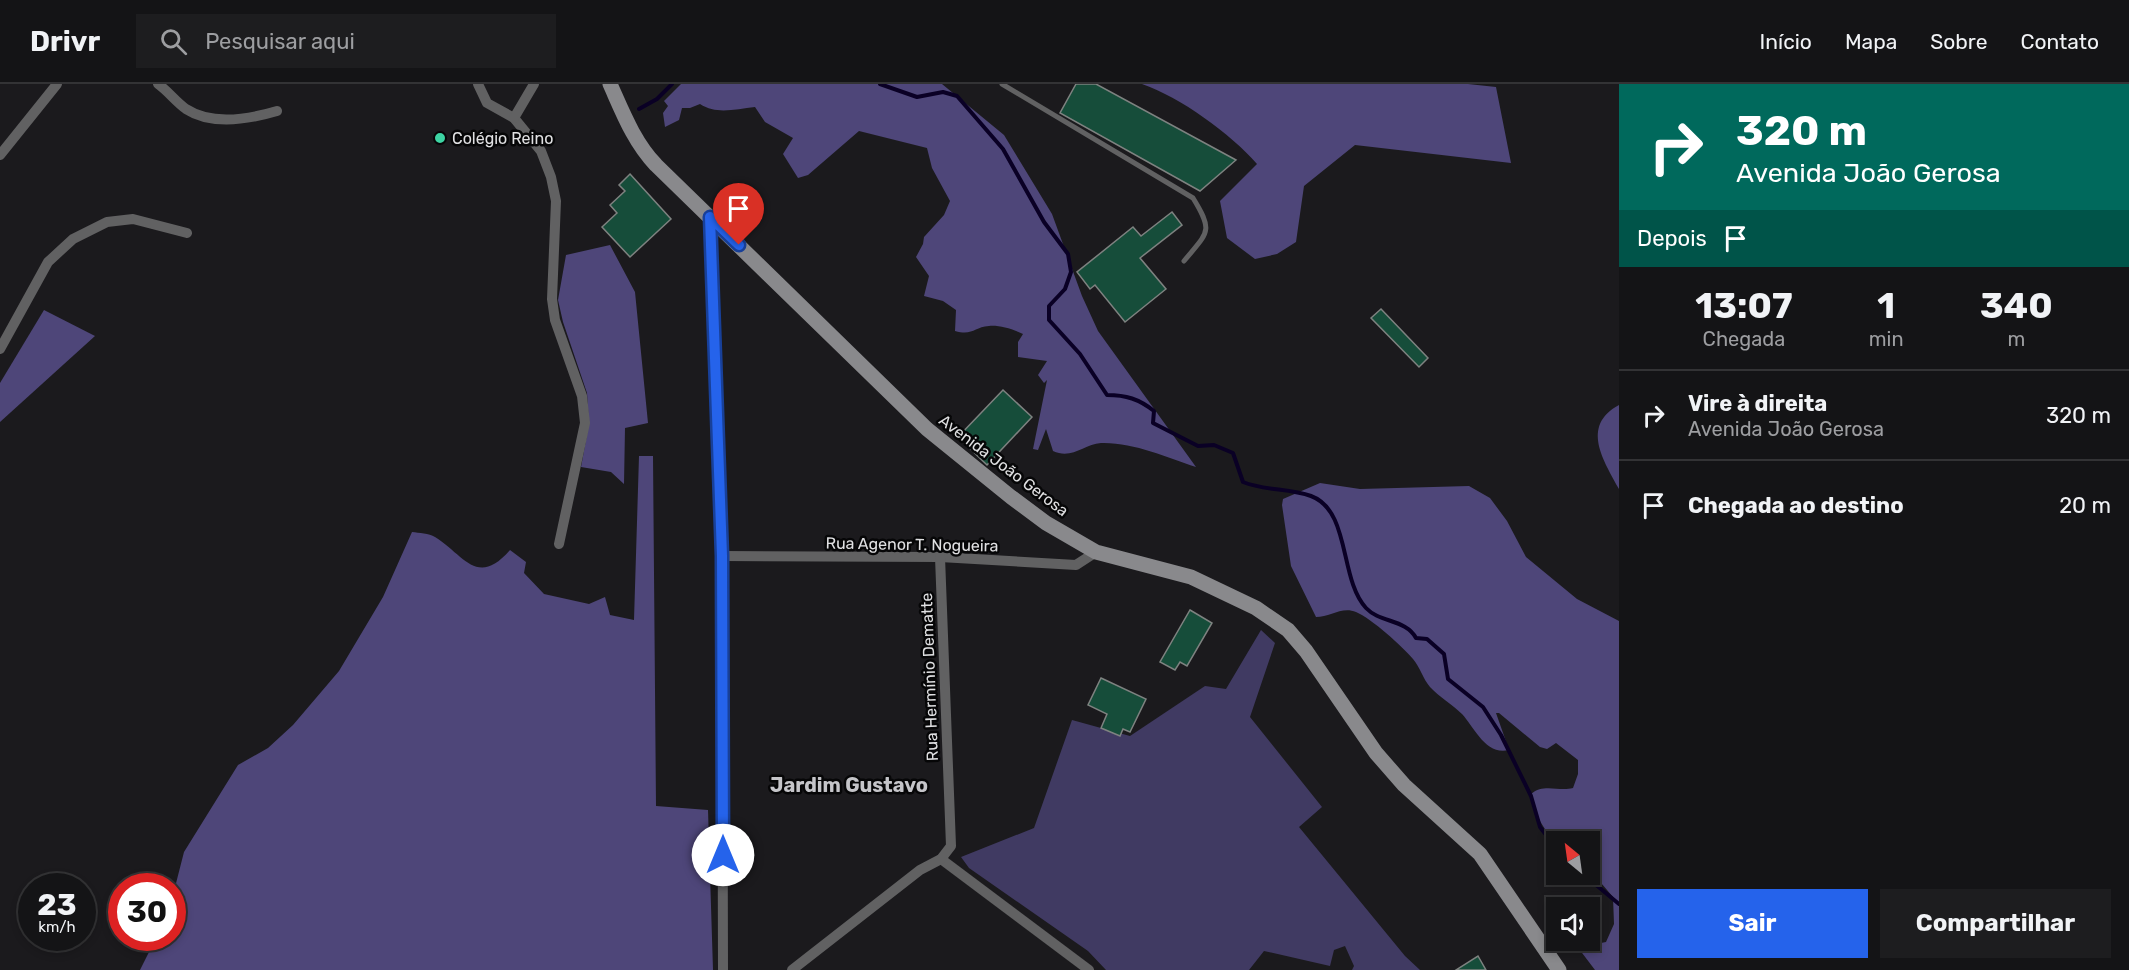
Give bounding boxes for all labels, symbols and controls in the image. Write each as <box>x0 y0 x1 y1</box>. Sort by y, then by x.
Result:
search box <box>136 14 556 68</box>
text: Drivr <box>30 25 100 58</box>
icon: search <box>157 25 190 58</box>
text: Pesquisar aqui <box>205 28 355 55</box>
text: Início <box>1760 29 1812 54</box>
text: Mapa <box>1845 29 1897 54</box>
text: Sobre <box>1930 29 1987 54</box>
text: Contato <box>2020 29 2099 54</box>
text: 320 m <box>1736 106 1867 156</box>
icon: right <box>1637 108 1715 186</box>
place label: Colégio Reino <box>452 129 553 148</box>
marker: Colégio Reino <box>433 131 447 145</box>
text: Avenida João Gerosa <box>1736 157 2001 189</box>
pin <box>713 183 764 245</box>
icon: arrive <box>722 192 755 225</box>
icon: arrive <box>1719 222 1752 255</box>
text: Depois <box>1637 225 1707 252</box>
text: 13:07 <box>1695 284 1793 327</box>
text: 1 <box>1877 284 1895 327</box>
text: 340 <box>1980 284 2053 327</box>
text: Chegada <box>1703 327 1785 351</box>
text: min <box>1869 327 1904 351</box>
text: m <box>2007 327 2025 351</box>
text: Vire à direita <box>1688 390 1827 417</box>
icon: right <box>1637 399 1670 432</box>
text: 320 m <box>2046 402 2111 429</box>
street label: Avenida João Gerosa <box>935 411 1072 520</box>
text: Avenida João Gerosa <box>1688 417 1884 441</box>
icon: arrive <box>1637 489 1670 522</box>
text: Chegada ao destino <box>1688 492 1904 519</box>
text: 20 m <box>2059 492 2111 519</box>
street label: Rua Agenor T. Nogueira <box>825 533 999 556</box>
street label: Rua Hermínio Dematte <box>917 592 942 762</box>
district label: Jardim Gustavo <box>770 773 928 797</box>
position arrow <box>691 823 755 887</box>
north arrow <box>1546 831 1600 885</box>
map controls <box>1546 831 1600 951</box>
speed limit sign: 30 <box>108 873 186 951</box>
text: 23 <box>37 887 77 923</box>
button: Sair <box>1637 889 1868 958</box>
button: Compartilhar <box>1880 889 2111 958</box>
button: sound <box>1546 897 1600 951</box>
text: km/h <box>38 918 76 936</box>

